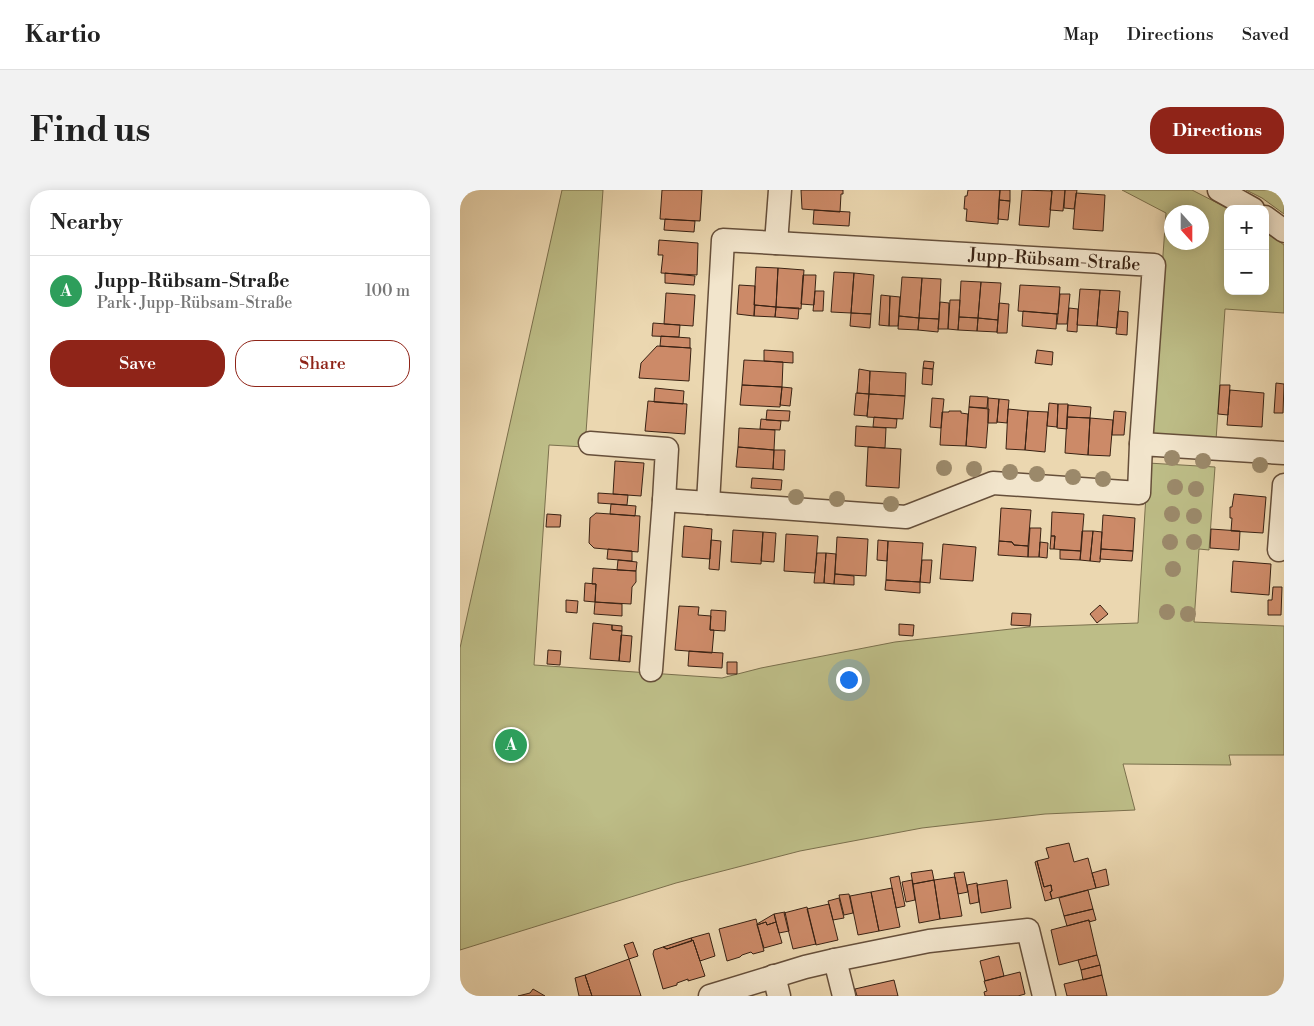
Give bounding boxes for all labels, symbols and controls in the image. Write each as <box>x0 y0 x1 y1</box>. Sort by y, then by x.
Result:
text: Kartio <box>25 20 101 50</box>
text: Map <box>1063 23 1099 46</box>
text: Directions <box>1127 23 1214 46</box>
text: Saved <box>1242 23 1289 46</box>
button: Directions <box>1150 107 1284 154</box>
text: Find us <box>30 109 150 152</box>
north arrow <box>1164 205 1209 250</box>
map controls <box>1224 205 1269 295</box>
button: + <box>1224 205 1269 250</box>
text: Nearby <box>50 210 123 236</box>
street label: Jupp-Rübsam-Straße <box>967 243 1141 276</box>
button: − <box>1224 250 1269 295</box>
text: Jupp-Rübsam-Straße <box>97 269 290 293</box>
text: A <box>60 281 72 301</box>
text: 100 m <box>365 281 410 301</box>
text: Park · Jupp-Rübsam-Straße <box>97 293 292 313</box>
button: Save <box>50 340 225 387</box>
button: Share <box>235 340 410 387</box>
your location <box>836 667 862 693</box>
pin: A <box>495 726 527 764</box>

